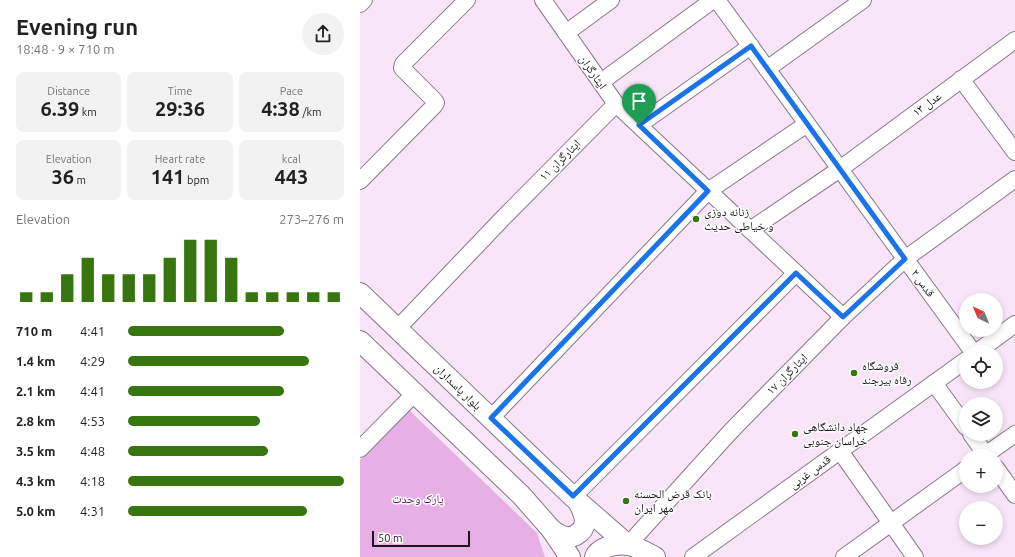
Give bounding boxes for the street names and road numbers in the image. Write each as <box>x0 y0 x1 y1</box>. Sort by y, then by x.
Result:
street label: ایثارگران <box>576 52 610 92</box>
street label: عدل ۱۳ <box>910 89 944 119</box>
street label: ایثارگران ۱۱ <box>537 136 584 184</box>
street label: قدس ۲ <box>908 266 938 300</box>
street label: ایثارگران ۱۷ <box>764 350 811 398</box>
street label: بلوار پاسداران <box>431 361 485 413</box>
street label: قدس غربی <box>786 452 834 492</box>

